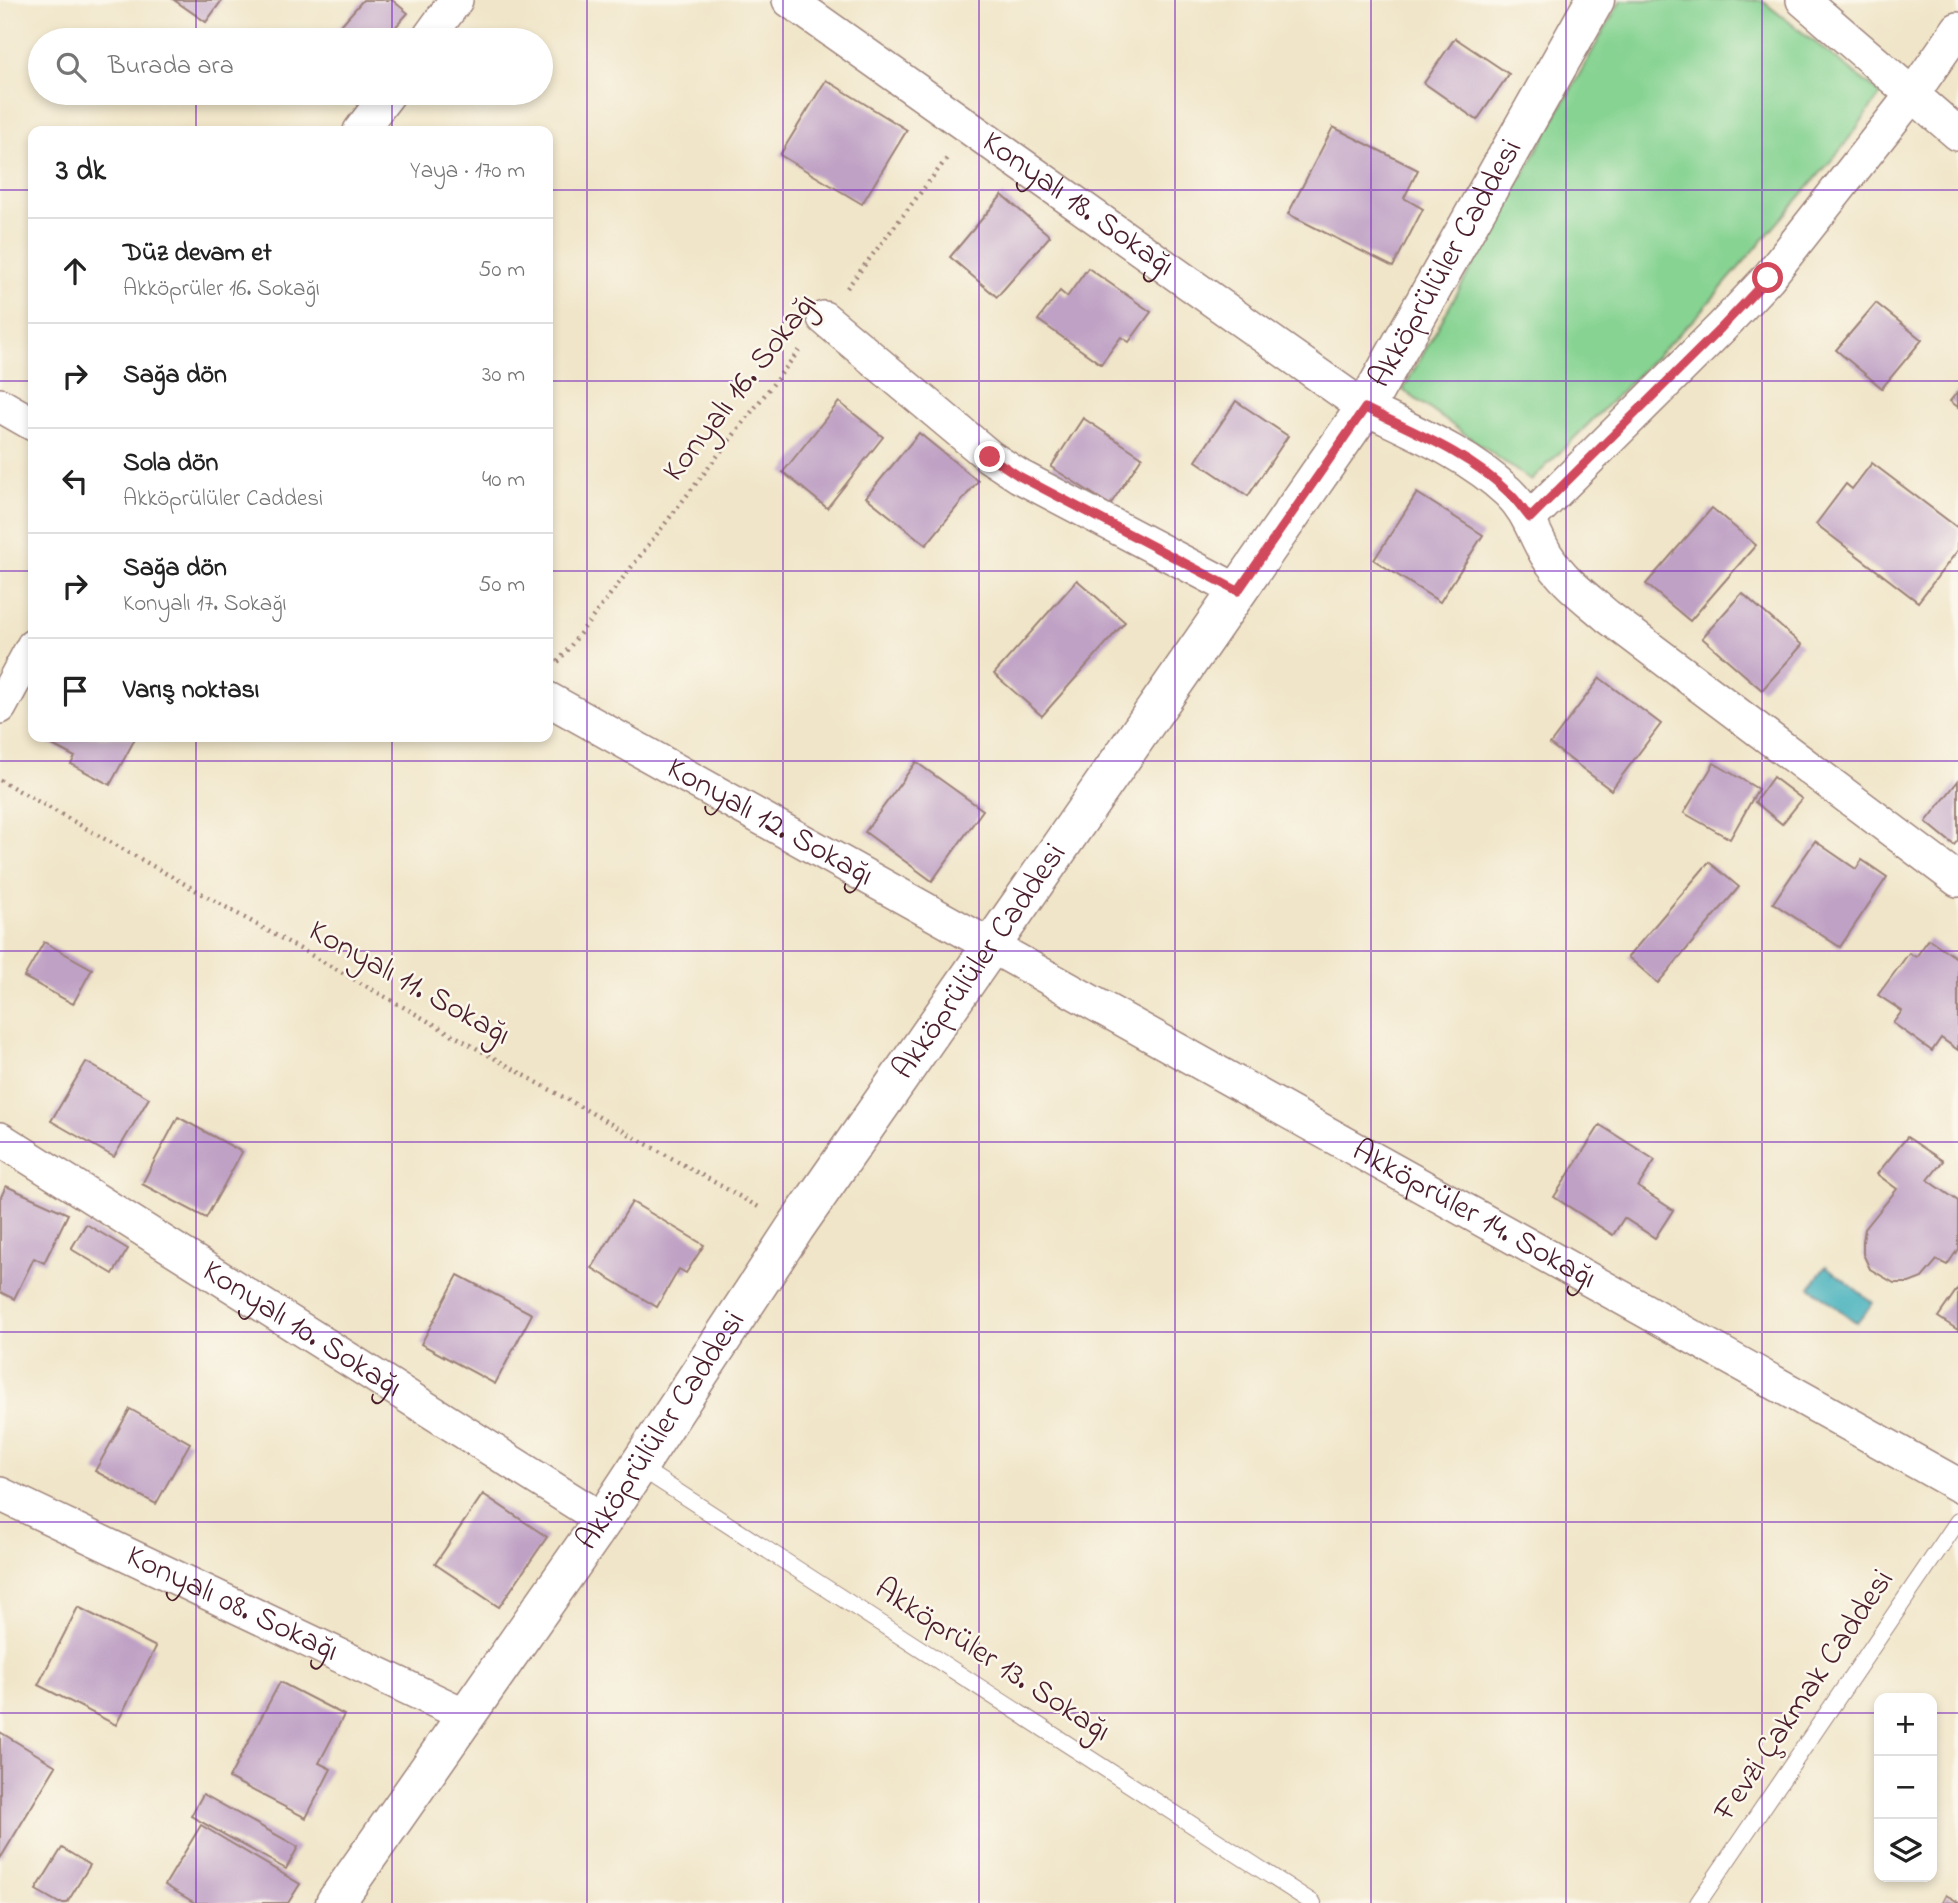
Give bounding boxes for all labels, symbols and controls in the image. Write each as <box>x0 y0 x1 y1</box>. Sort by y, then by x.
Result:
search box <box>28 28 553 105</box>
icon: search <box>52 48 90 86</box>
text: Burada ara <box>108 48 234 86</box>
street label: Konyalı 18. Sokağı <box>972 120 1184 289</box>
street label: Akköprülüler Caddesi <box>1357 131 1535 397</box>
text: 3 dk <box>56 150 106 194</box>
text: Yaya · 170 m <box>410 155 525 188</box>
text: Düz devam et <box>123 235 272 273</box>
icon: ahead <box>56 252 94 290</box>
text: 50 m <box>478 254 525 287</box>
route start <box>1752 262 1783 293</box>
text: Akköprüler 16. Sokağı <box>123 273 320 306</box>
street label: Konyalı 16. Sokağı <box>652 283 831 493</box>
icon: right <box>56 357 94 395</box>
text: Sağa dön <box>123 357 227 395</box>
text: 30 m <box>482 359 525 392</box>
route end <box>974 441 1005 472</box>
text: Sola dön <box>123 445 218 483</box>
icon: left <box>56 462 94 500</box>
text: 40 m <box>482 464 525 497</box>
text: Akköprülüler Caddesi <box>123 483 323 516</box>
text: Sağa dön <box>123 550 227 588</box>
icon: right <box>56 567 94 605</box>
text: 50 m <box>478 569 525 602</box>
text: Konyalı 17. Sokağı <box>123 588 287 621</box>
icon: arrive <box>56 672 94 710</box>
text: Varış noktası <box>123 672 259 710</box>
street label: Konyalı 12. Sokağı <box>658 746 882 899</box>
street label: Akköprülüler Caddesi <box>881 834 1079 1090</box>
street label: Konyalı 11. Sokağı <box>299 909 519 1060</box>
street label: Akköprüler 14. Sokağı <box>1343 1128 1605 1302</box>
street label: Konyalı 10. Sokağı <box>193 1249 411 1411</box>
street label: Akköprülüler Caddesi <box>565 1302 758 1560</box>
street label: Konyalı 08. Sokağı <box>118 1534 346 1675</box>
street label: Fevzi Çakmak Caddesi <box>1703 1561 1907 1832</box>
street label: Akköprüler 13. Sokağı <box>864 1567 1119 1756</box>
map controls <box>1874 1693 1937 1882</box>
button: + <box>1874 1693 1937 1756</box>
button: − <box>1874 1756 1937 1819</box>
button: layers <box>1874 1819 1937 1882</box>

